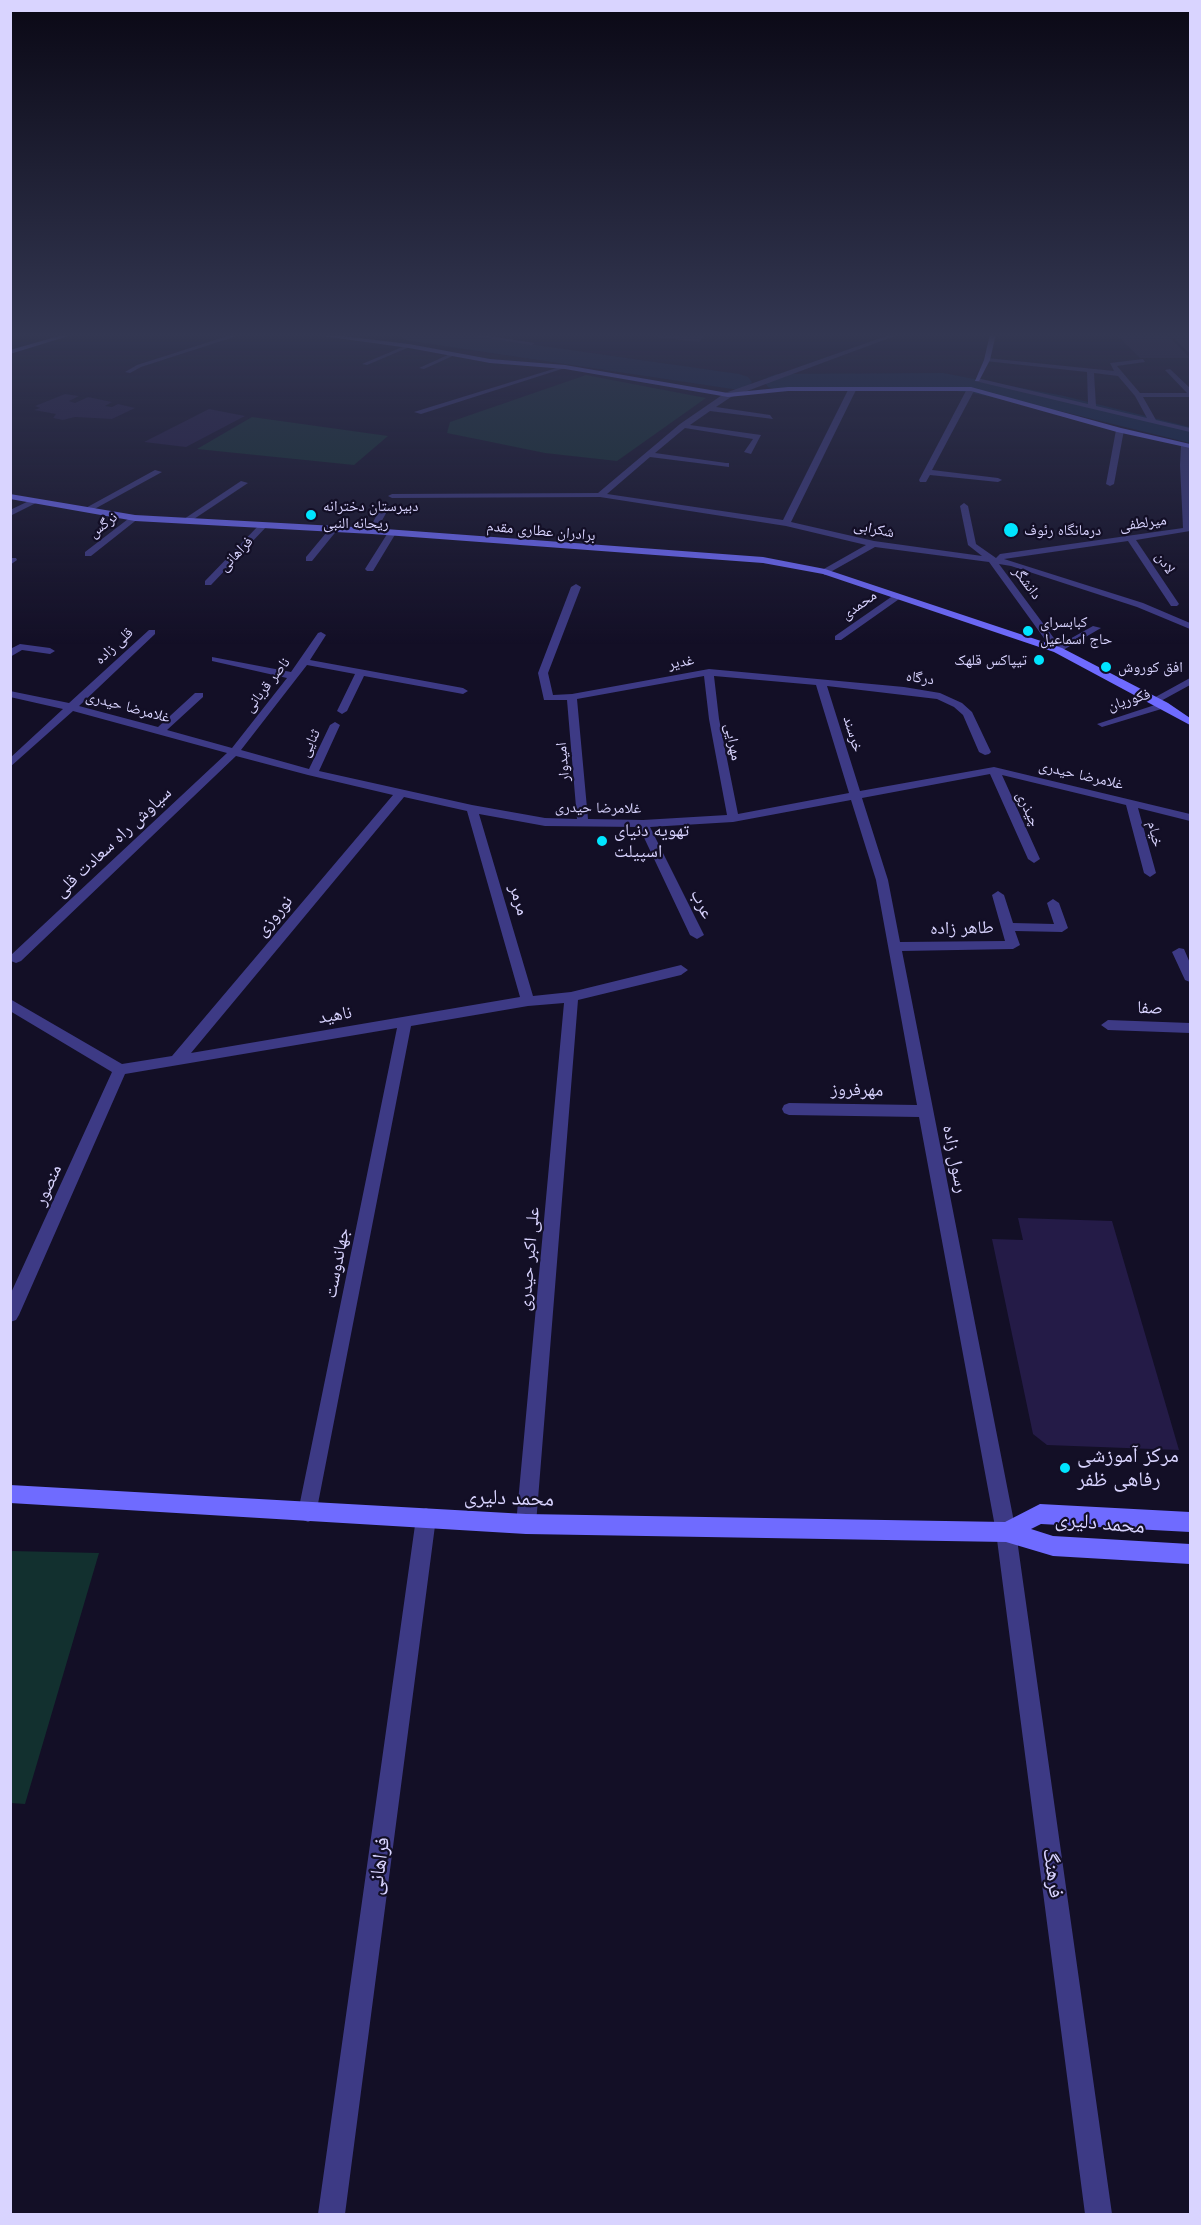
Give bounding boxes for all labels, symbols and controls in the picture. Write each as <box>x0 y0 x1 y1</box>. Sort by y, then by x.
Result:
place label: دبیرستان دخترانه ریحانه النبی <box>323 497 418 532</box>
street label: نرگس <box>85 508 121 542</box>
marker: دبیرستان دخترانه ریحانه النبی <box>304 508 318 522</box>
street label: میرلطفی <box>1118 511 1168 535</box>
street label: شکرابی <box>852 516 896 542</box>
street label: برادران عطاری مقدم <box>486 517 596 545</box>
marker: درمانگاه رئوف <box>1002 521 1020 539</box>
place label: درمانگاه رئوف <box>1024 521 1101 539</box>
street label: فراهانی <box>215 533 257 575</box>
street label: لادن <box>1151 549 1179 577</box>
street label: دانشگر <box>1009 563 1045 603</box>
street label: محمدی <box>838 586 880 624</box>
place label: کبابسرای حاج اسماعیل <box>1040 613 1112 648</box>
street label: قلی زاده <box>91 624 137 668</box>
marker: کبابسرای حاج اسماعیل <box>1021 624 1035 638</box>
street label: غدیر <box>667 651 695 673</box>
place label: تیپاکس قلهک <box>954 651 1027 669</box>
marker: تیپاکس قلهک <box>1032 653 1046 667</box>
street label: ناصر قربانی <box>240 654 294 716</box>
place label: افق کوروش <box>1118 658 1183 676</box>
marker: افق کوروش <box>1099 660 1113 674</box>
street label: درگاه <box>905 667 935 689</box>
street label: فکوریان <box>1105 685 1153 715</box>
street label: غلامرضا حیدری <box>84 687 172 727</box>
street label: خرسند <box>839 714 867 754</box>
street label: مهرایی <box>721 722 745 762</box>
street label: ثنایی <box>296 726 324 760</box>
street label: امیدوار <box>552 742 574 782</box>
street label: غلامرضا حیدری <box>1037 757 1125 793</box>
street label: سیاوش راه سعادت قلی <box>50 782 176 902</box>
street label: چیذری <box>1012 788 1044 830</box>
street label: غلامرضا حیدری <box>555 798 641 818</box>
street label: خیام <box>1143 819 1167 849</box>
place label: تهویه دنیای اسپیلت <box>614 820 689 862</box>
marker: تهویه دنیای اسپیلت <box>595 834 609 848</box>
street label: مرمر <box>504 882 534 918</box>
street label: عرب <box>686 886 718 922</box>
street label: نوروزی <box>251 891 297 941</box>
street label: طاهر زاده <box>930 917 994 939</box>
street label: صفا <box>1137 997 1163 1019</box>
street label: ناهید <box>317 1001 353 1029</box>
street label: مهرفروز <box>831 1079 883 1101</box>
street label: رسول زاده <box>938 1123 972 1195</box>
street label: منصور <box>29 1161 67 1209</box>
street label: علی اکبر حیدری <box>514 1206 544 1312</box>
street label: جهاندوست <box>320 1226 354 1300</box>
place label: مرکز آموزشی رفاهی ظفر <box>1077 1443 1179 1493</box>
marker: مرکز آموزشی رفاهی ظفر <box>1058 1461 1072 1475</box>
street label: محمد دلیری <box>464 1484 554 1512</box>
street label: محمد دلیری <box>1054 1507 1146 1539</box>
street label: فراهانی <box>362 1835 396 1897</box>
street label: فرهنگ <box>1037 1846 1069 1900</box>

